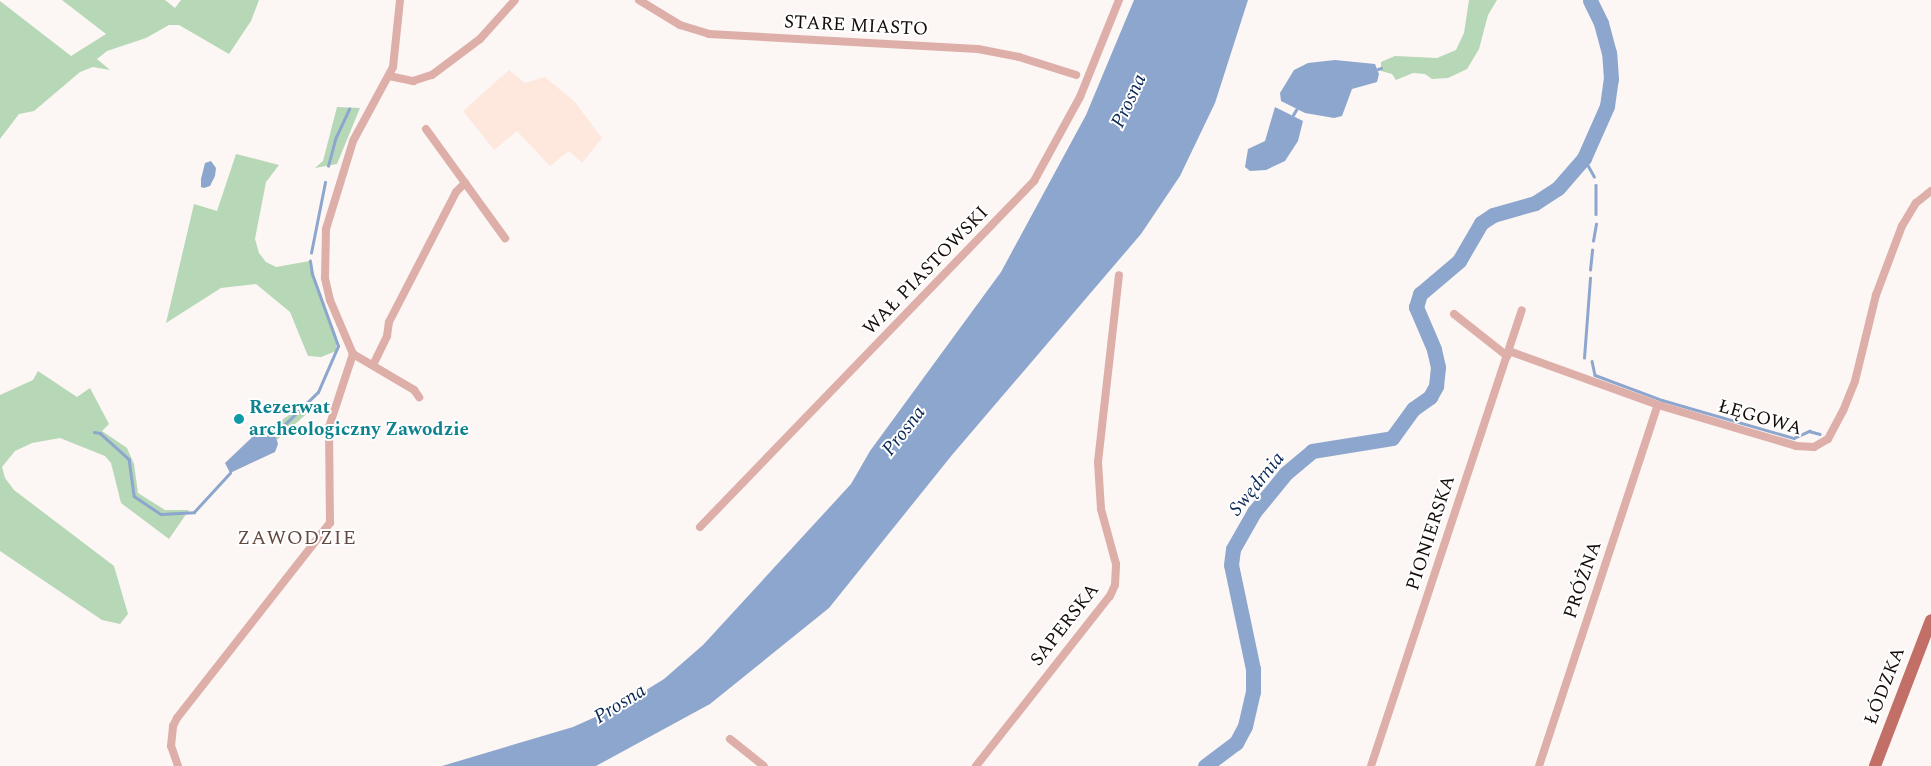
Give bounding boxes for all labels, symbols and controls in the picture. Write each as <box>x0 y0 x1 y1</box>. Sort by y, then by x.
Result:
street label: STARE MIASTO <box>783 11 929 41</box>
water label: Prosna <box>1106 70 1152 132</box>
street label: WAŁ PIASTOWSKI <box>859 202 993 340</box>
street label: ŁĘGOWA <box>1716 395 1804 441</box>
place label: Rezerwat archeologiczny Zawodzie <box>249 397 469 441</box>
water label: Prosna <box>877 401 931 461</box>
marker: Rezerwat archeologiczny Zawodzie <box>233 413 245 425</box>
water label: Swędrnia <box>1224 447 1290 521</box>
street label: PIONIERSKA <box>1402 473 1460 593</box>
district label: ZAWODZIE <box>236 526 358 550</box>
street label: PRÓŻNA <box>1559 538 1607 622</box>
street label: SAPERSKA <box>1026 579 1104 671</box>
street label: ŁÓDZKA <box>1860 644 1910 728</box>
water label: Prosna <box>590 679 650 729</box>

